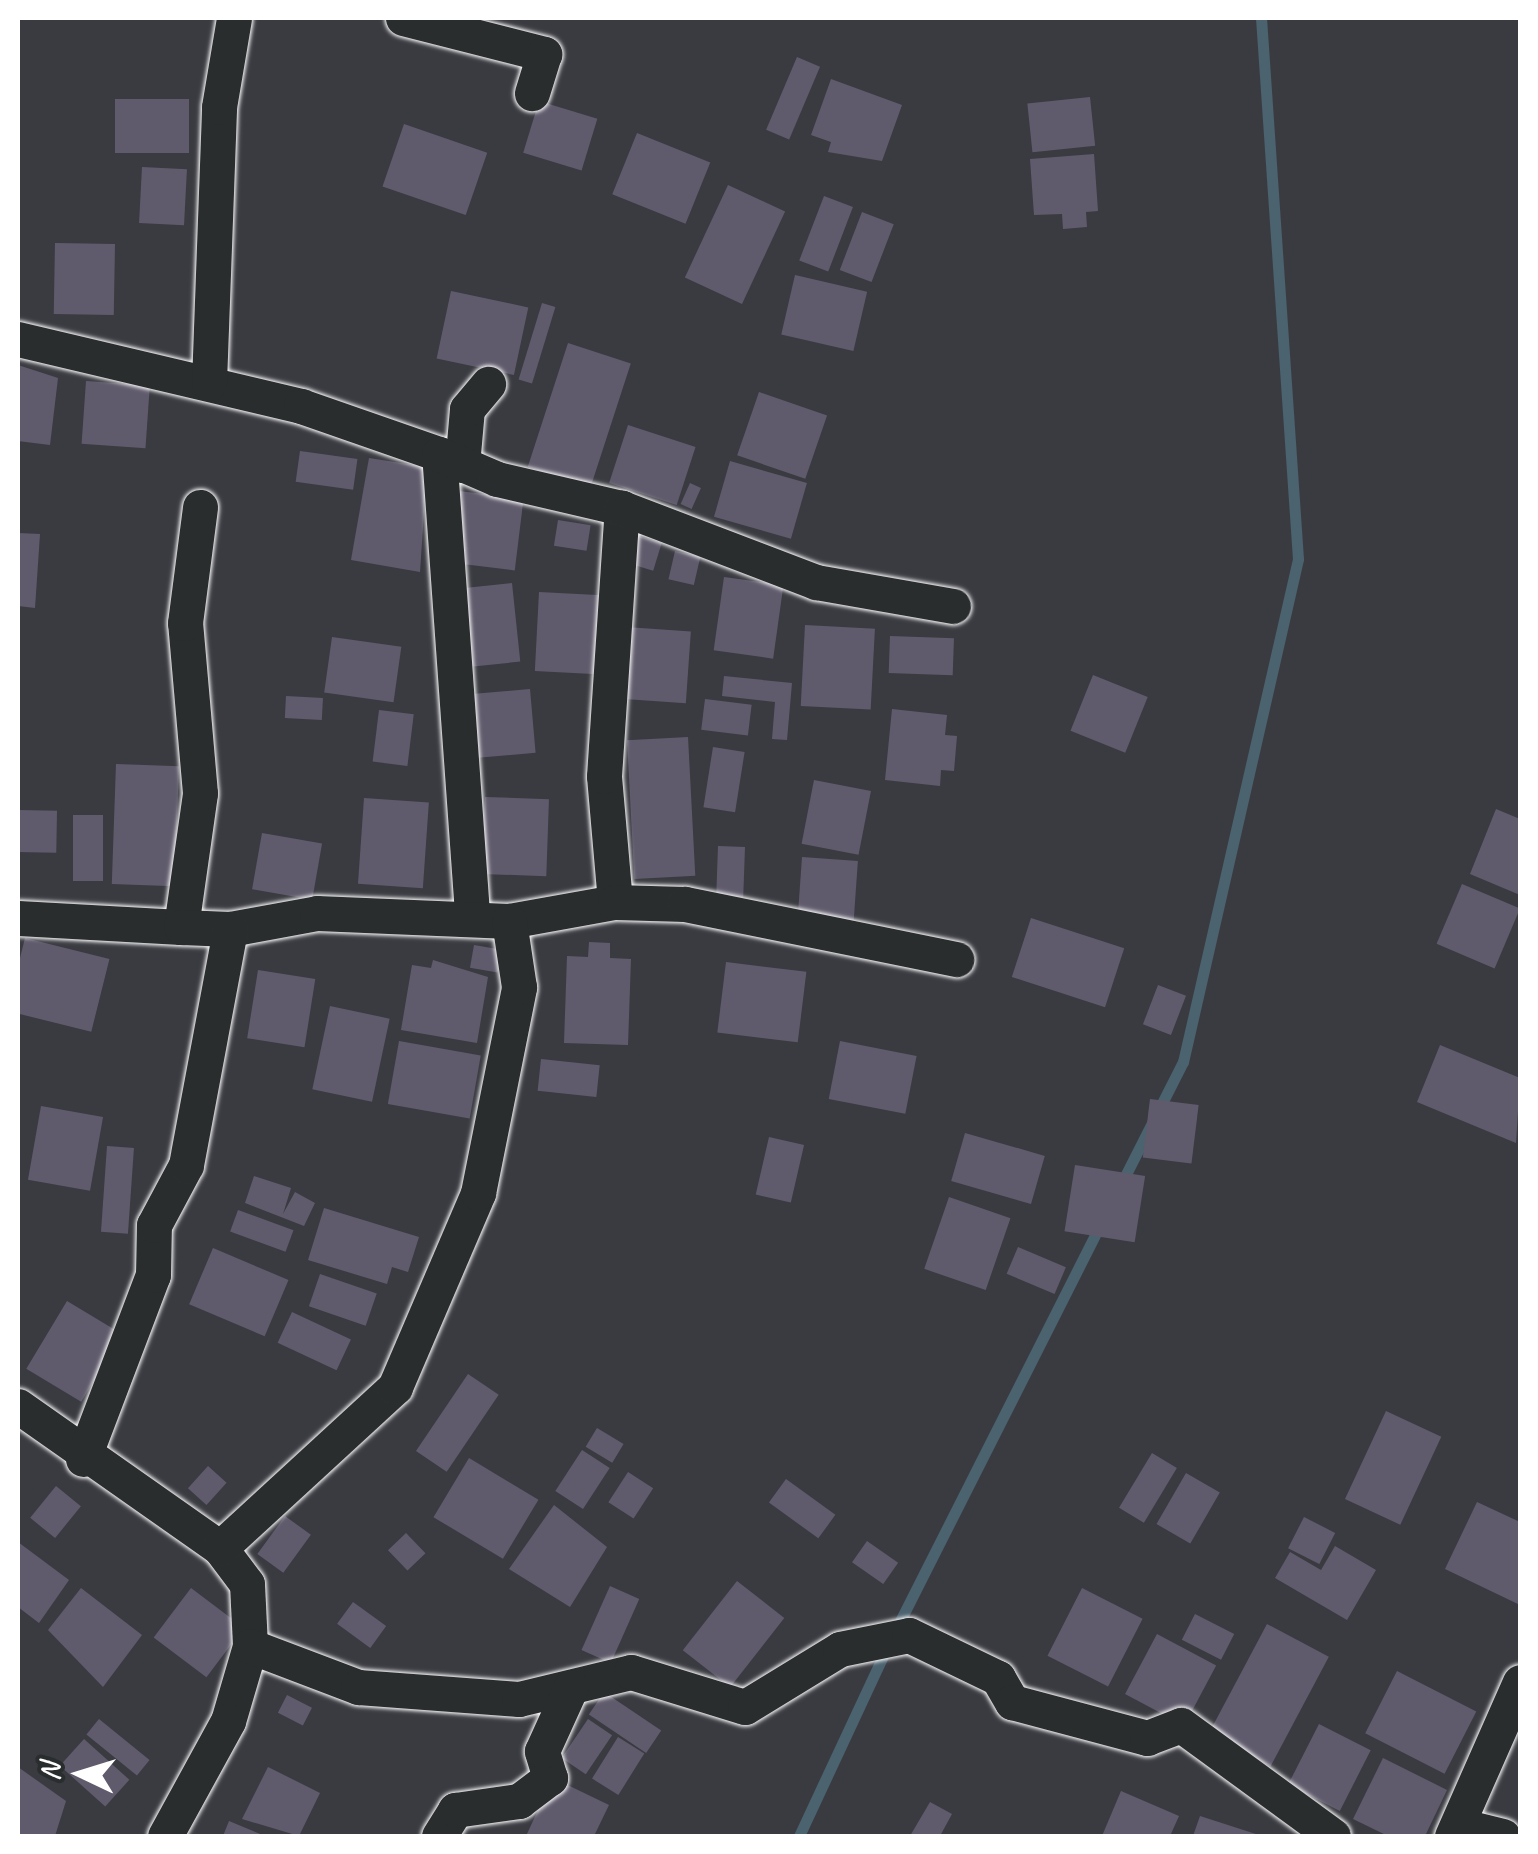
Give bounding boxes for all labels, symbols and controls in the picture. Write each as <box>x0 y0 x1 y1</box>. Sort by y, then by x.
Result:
north arrow <box>30 1724 130 1824</box>
text: N <box>32 1762 68 1782</box>

